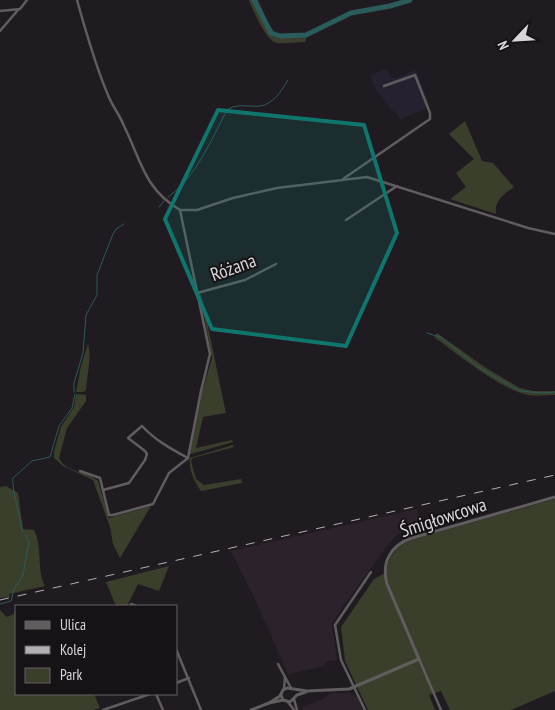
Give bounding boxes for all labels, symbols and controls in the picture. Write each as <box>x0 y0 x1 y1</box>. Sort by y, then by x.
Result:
north arrow <box>490 15 540 65</box>
text: N <box>493 38 513 53</box>
street label: Różana <box>207 248 259 286</box>
street label: Śmigłowcowa <box>397 492 489 542</box>
legend <box>15 605 178 695</box>
text: Ulica <box>60 615 86 634</box>
text: Kolej <box>60 640 86 659</box>
text: Park <box>60 665 82 684</box>

